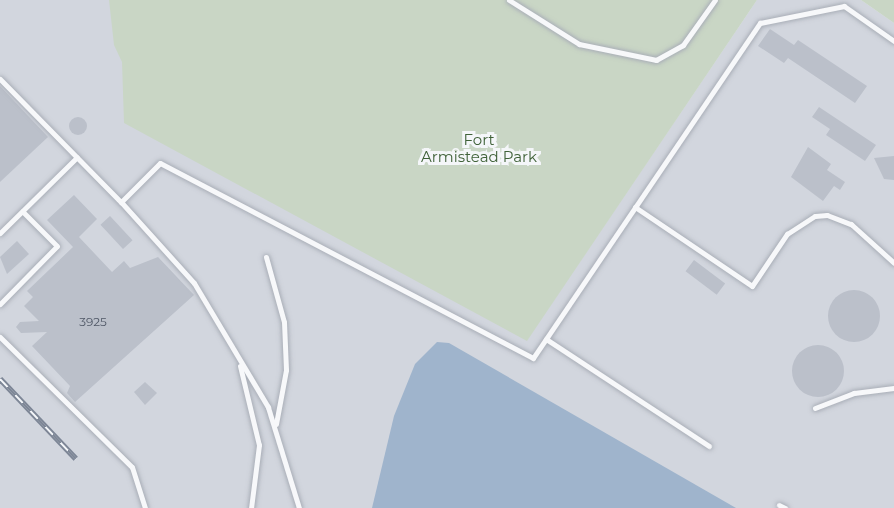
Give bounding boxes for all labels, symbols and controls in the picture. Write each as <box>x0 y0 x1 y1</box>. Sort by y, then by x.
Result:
park label: Fort Armistead Park <box>421 130 537 165</box>
house number: 3925 <box>79 315 107 329</box>

